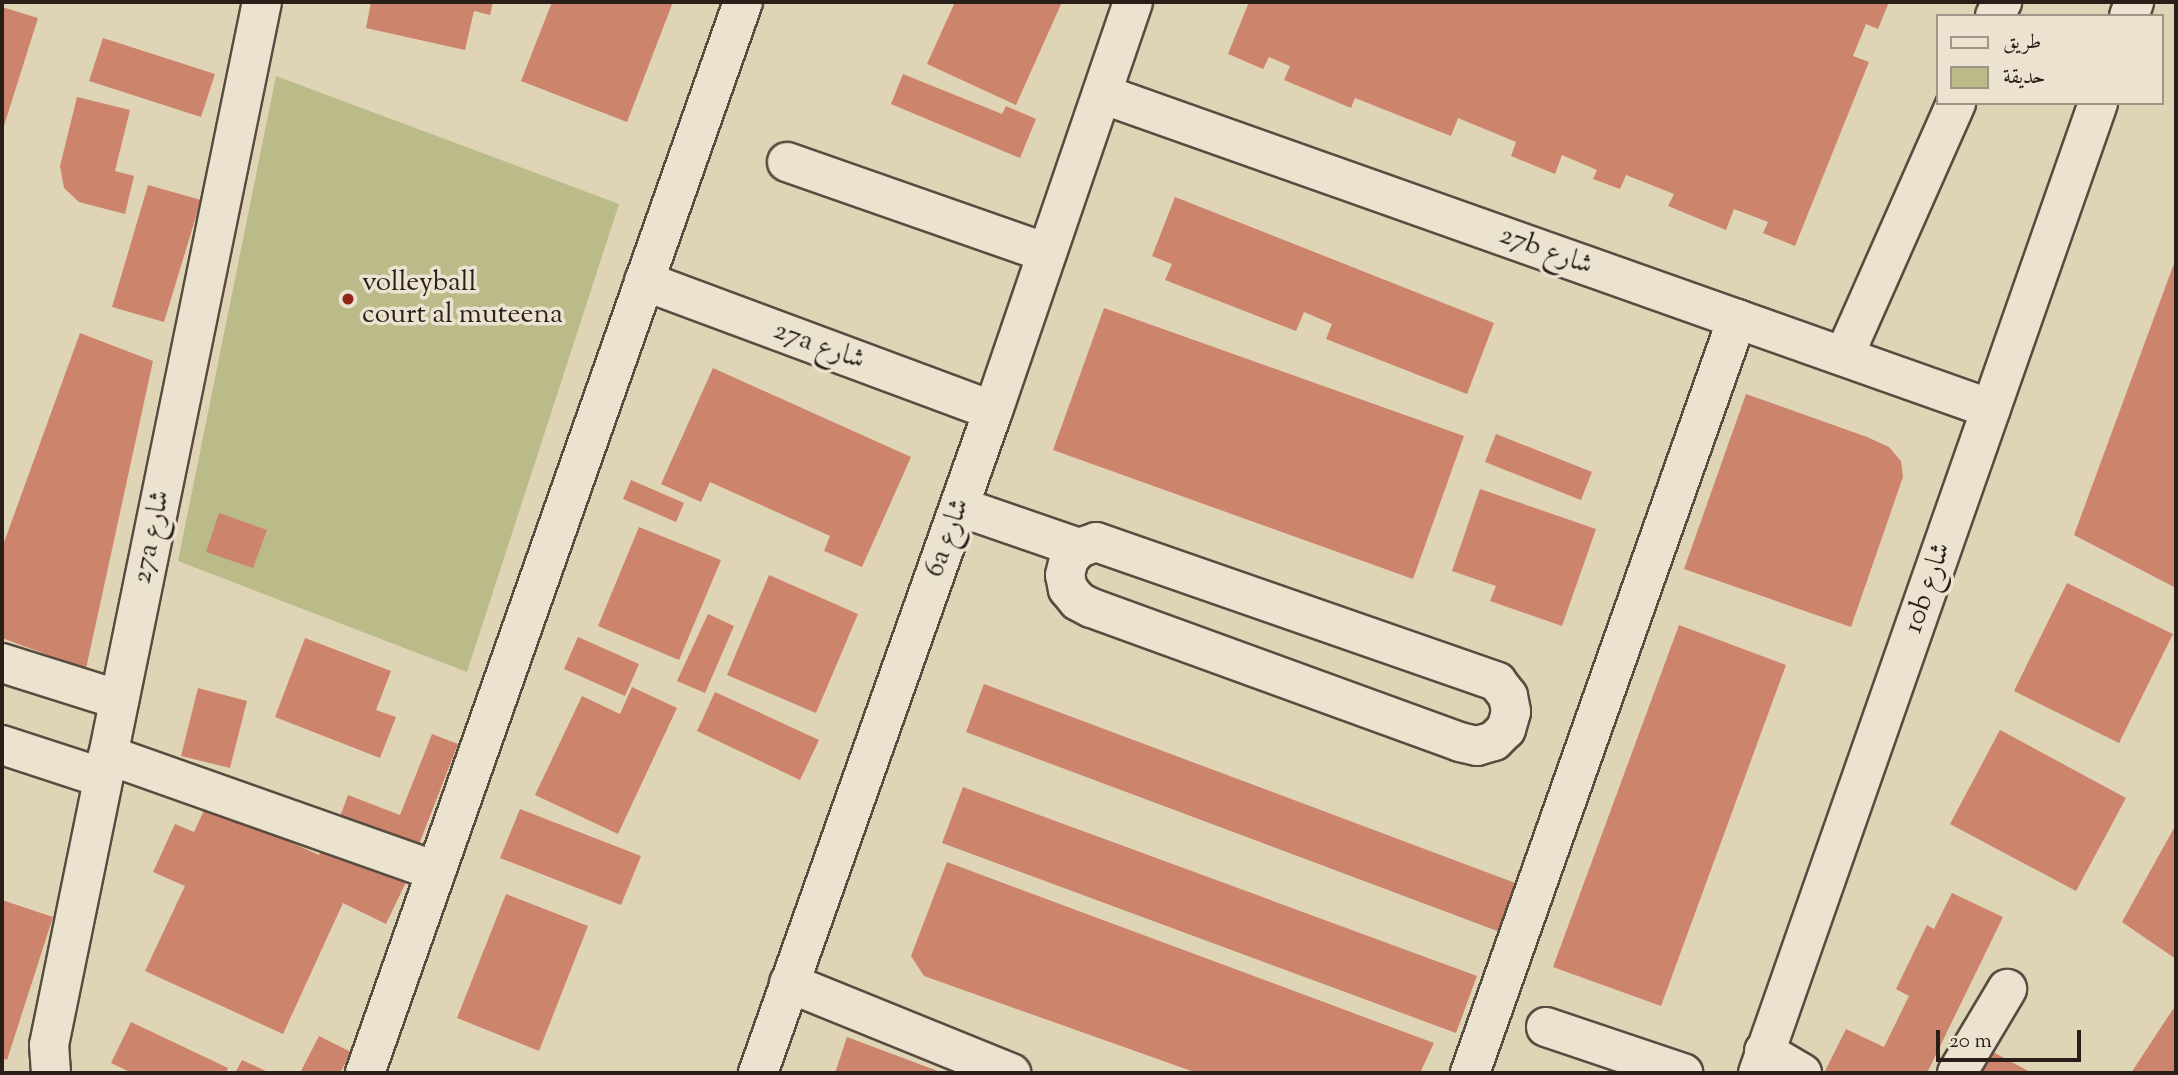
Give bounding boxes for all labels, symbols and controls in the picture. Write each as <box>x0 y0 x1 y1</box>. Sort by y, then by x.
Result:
legend <box>1937 14 2164 105</box>
text: طريق <box>2003 28 2041 58</box>
text: حديقة <box>2003 63 2046 93</box>
street label: 27b شارع <box>1495 219 1597 283</box>
place label: volleyball court al muteena <box>362 266 563 332</box>
marker: volleyball court al muteena <box>340 291 356 307</box>
street label: 27a شارع <box>769 314 869 378</box>
street label: 27a شارع <box>126 487 178 587</box>
street label: 6a شارع <box>918 494 978 582</box>
street label: 10b شارع <box>1897 538 1959 638</box>
scale bar <box>1940 1016 2085 1060</box>
text: 20 m <box>1949 1027 1992 1057</box>

